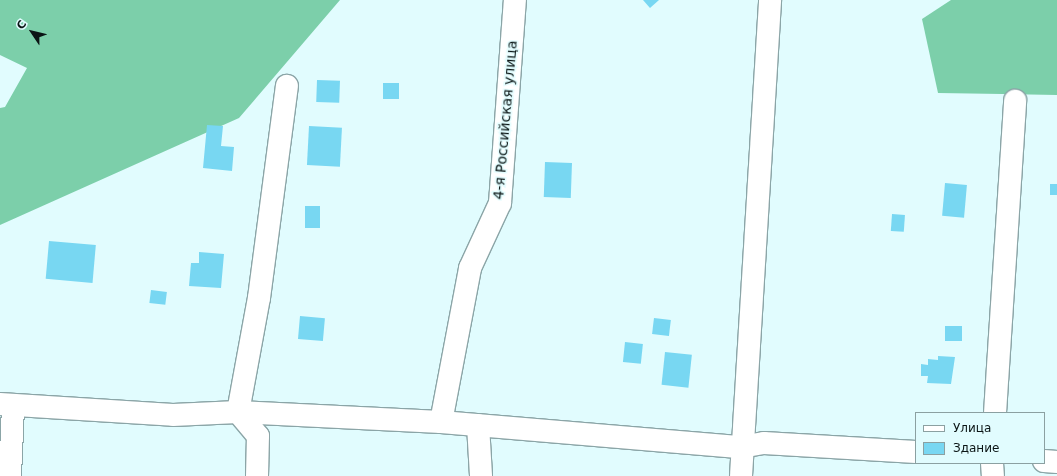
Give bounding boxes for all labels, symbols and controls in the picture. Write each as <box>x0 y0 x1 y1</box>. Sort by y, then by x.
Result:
north arrow <box>12 12 52 52</box>
text: С <box>14 18 29 32</box>
street label: 4-я Российская улица <box>490 40 520 200</box>
legend <box>915 412 1045 464</box>
text: Улица <box>953 421 991 435</box>
text: Здание <box>953 441 999 455</box>

